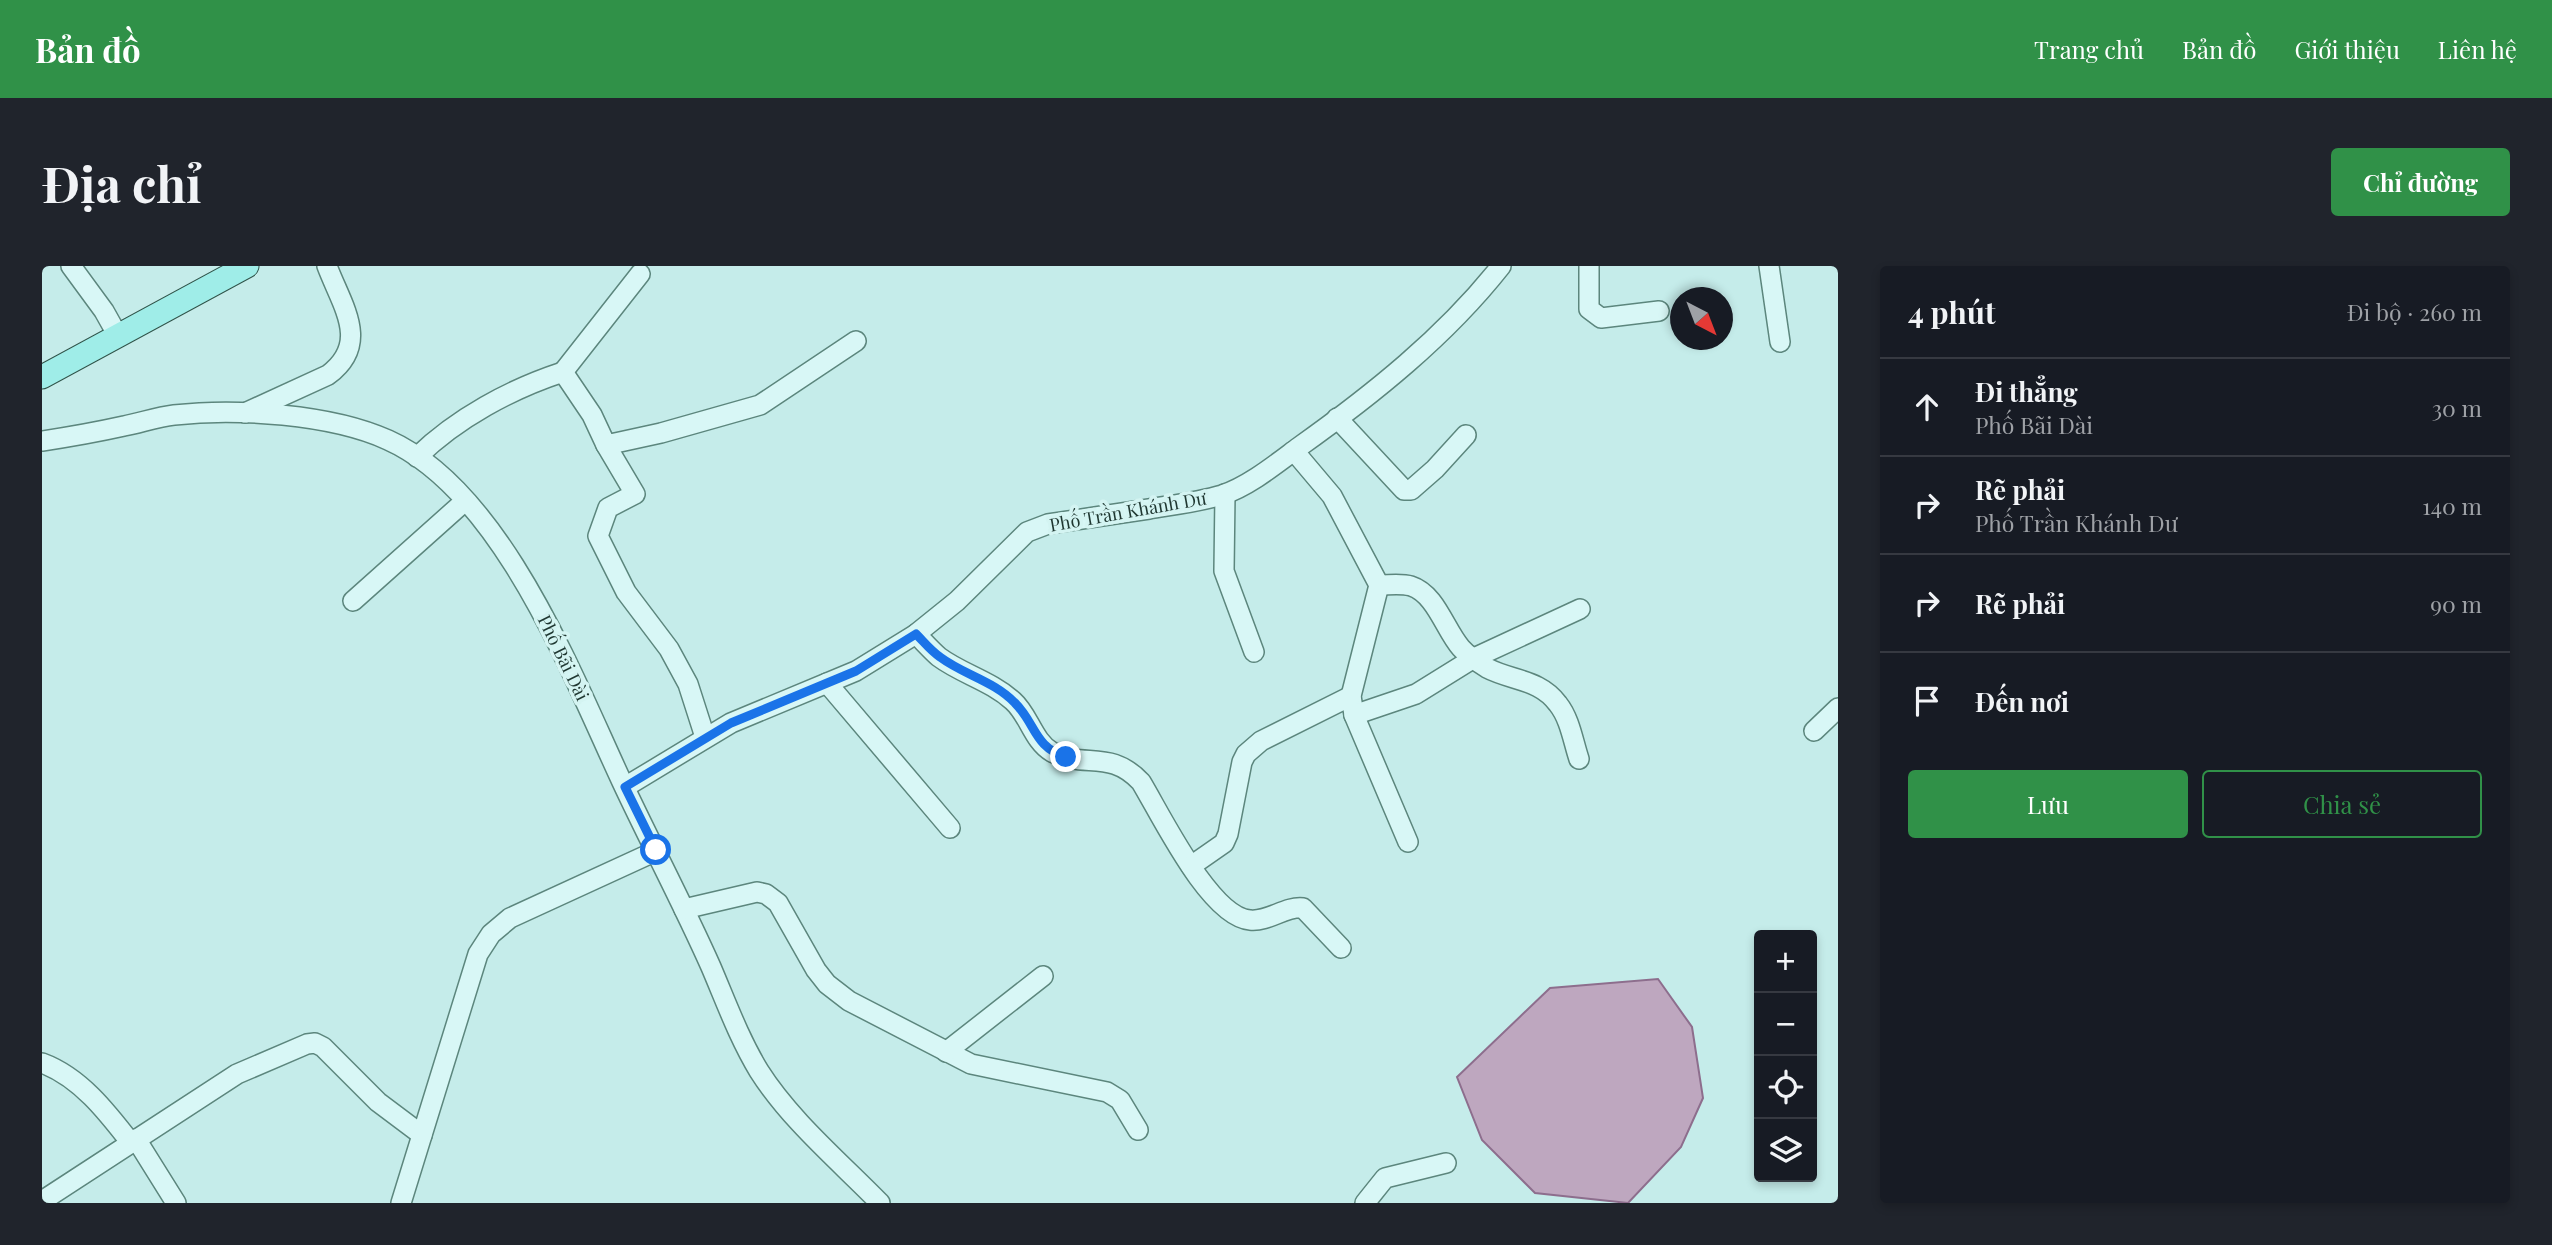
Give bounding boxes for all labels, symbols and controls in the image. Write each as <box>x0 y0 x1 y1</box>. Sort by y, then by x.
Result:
text: Bản đồ <box>35 27 141 71</box>
text: Trang chủ <box>2034 33 2144 65</box>
text: Bản đồ <box>2182 33 2256 65</box>
text: Giới thiệu <box>2294 33 2400 65</box>
text: Liên hệ <box>2438 33 2517 65</box>
button: Chỉ đường <box>2331 148 2510 216</box>
text: Địa chỉ <box>42 150 202 215</box>
north arrow <box>1670 287 1733 350</box>
text: 4 phút <box>1908 292 1996 332</box>
text: Đi bộ · 260 m <box>2347 296 2482 327</box>
text: Đi thẳng <box>1975 374 2078 409</box>
icon: ahead <box>1908 388 1946 426</box>
text: 30 m <box>2432 392 2482 423</box>
text: Phố Bãi Dài <box>1975 409 2093 440</box>
text: Rẽ phải <box>1975 472 2065 507</box>
street label: Phố Trần Khánh Dư <box>1047 483 1209 537</box>
icon: right <box>1908 486 1946 524</box>
text: 140 m <box>2422 490 2482 521</box>
text: Phố Trần Khánh Dư <box>1975 507 2178 538</box>
icon: right <box>1908 584 1946 622</box>
text: Rẽ phải <box>1975 586 2065 621</box>
text: 90 m <box>2430 588 2482 619</box>
street label: Phố Bãi Dài <box>533 610 597 704</box>
icon: arrive <box>1908 682 1946 720</box>
text: Đến nơi <box>1975 684 2069 719</box>
route end <box>1050 741 1081 772</box>
button: Lưu <box>1908 770 2188 838</box>
button: Chia sẻ <box>2202 770 2482 838</box>
route start <box>640 834 671 865</box>
map controls <box>1754 930 1817 1182</box>
button: + <box>1754 930 1817 993</box>
button: − <box>1754 993 1817 1056</box>
button: locate <box>1754 1056 1817 1119</box>
button: layers <box>1754 1119 1817 1182</box>

